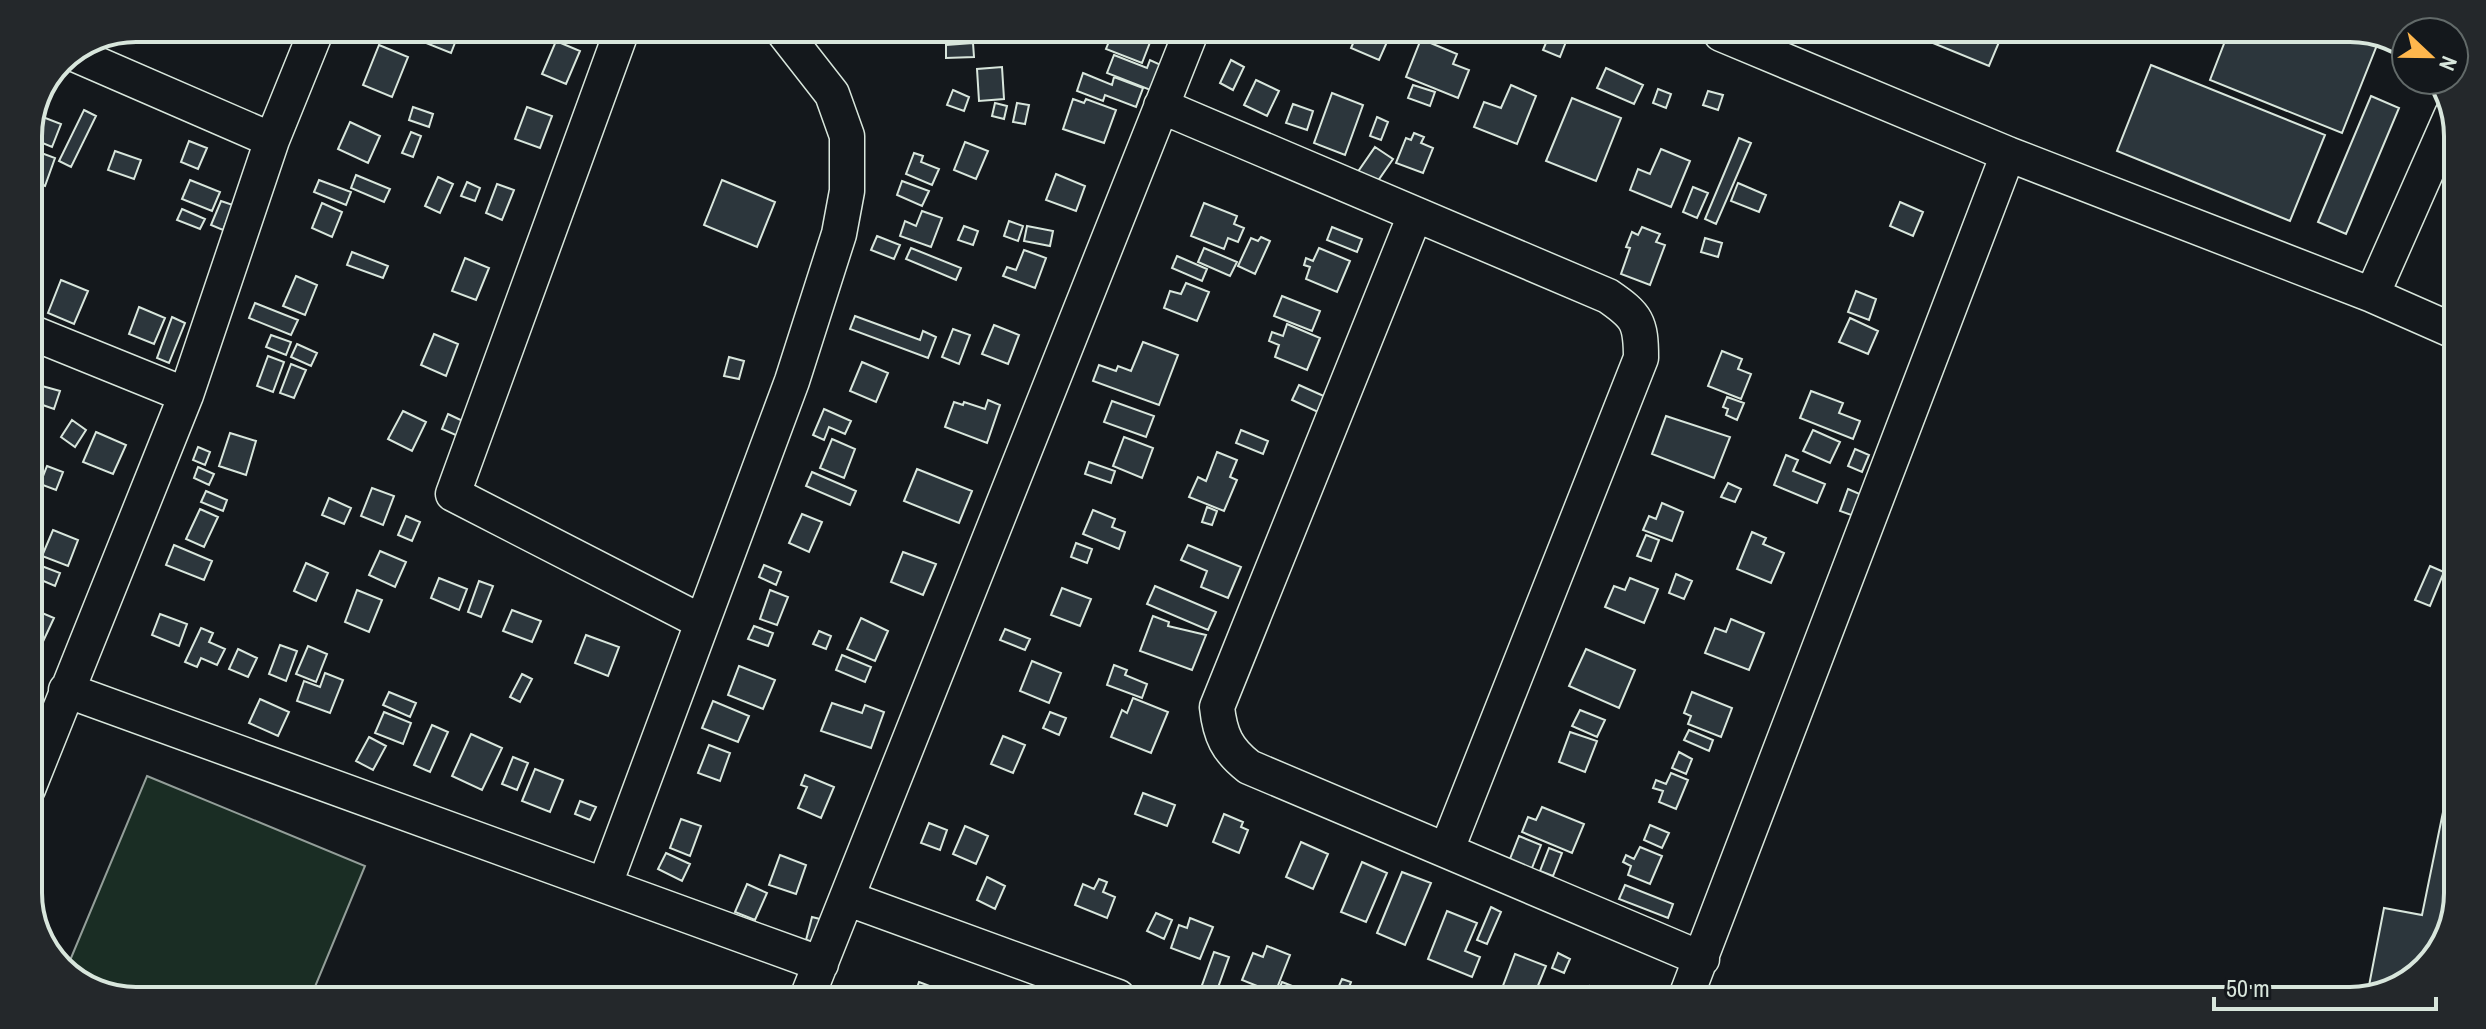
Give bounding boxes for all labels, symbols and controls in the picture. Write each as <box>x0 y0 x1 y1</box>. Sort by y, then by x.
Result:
north arrow <box>2390 16 2470 96</box>
text: N <box>2432 52 2465 75</box>
scale bar <box>2214 961 2436 1011</box>
text: 50 m <box>2226 972 2270 1004</box>

